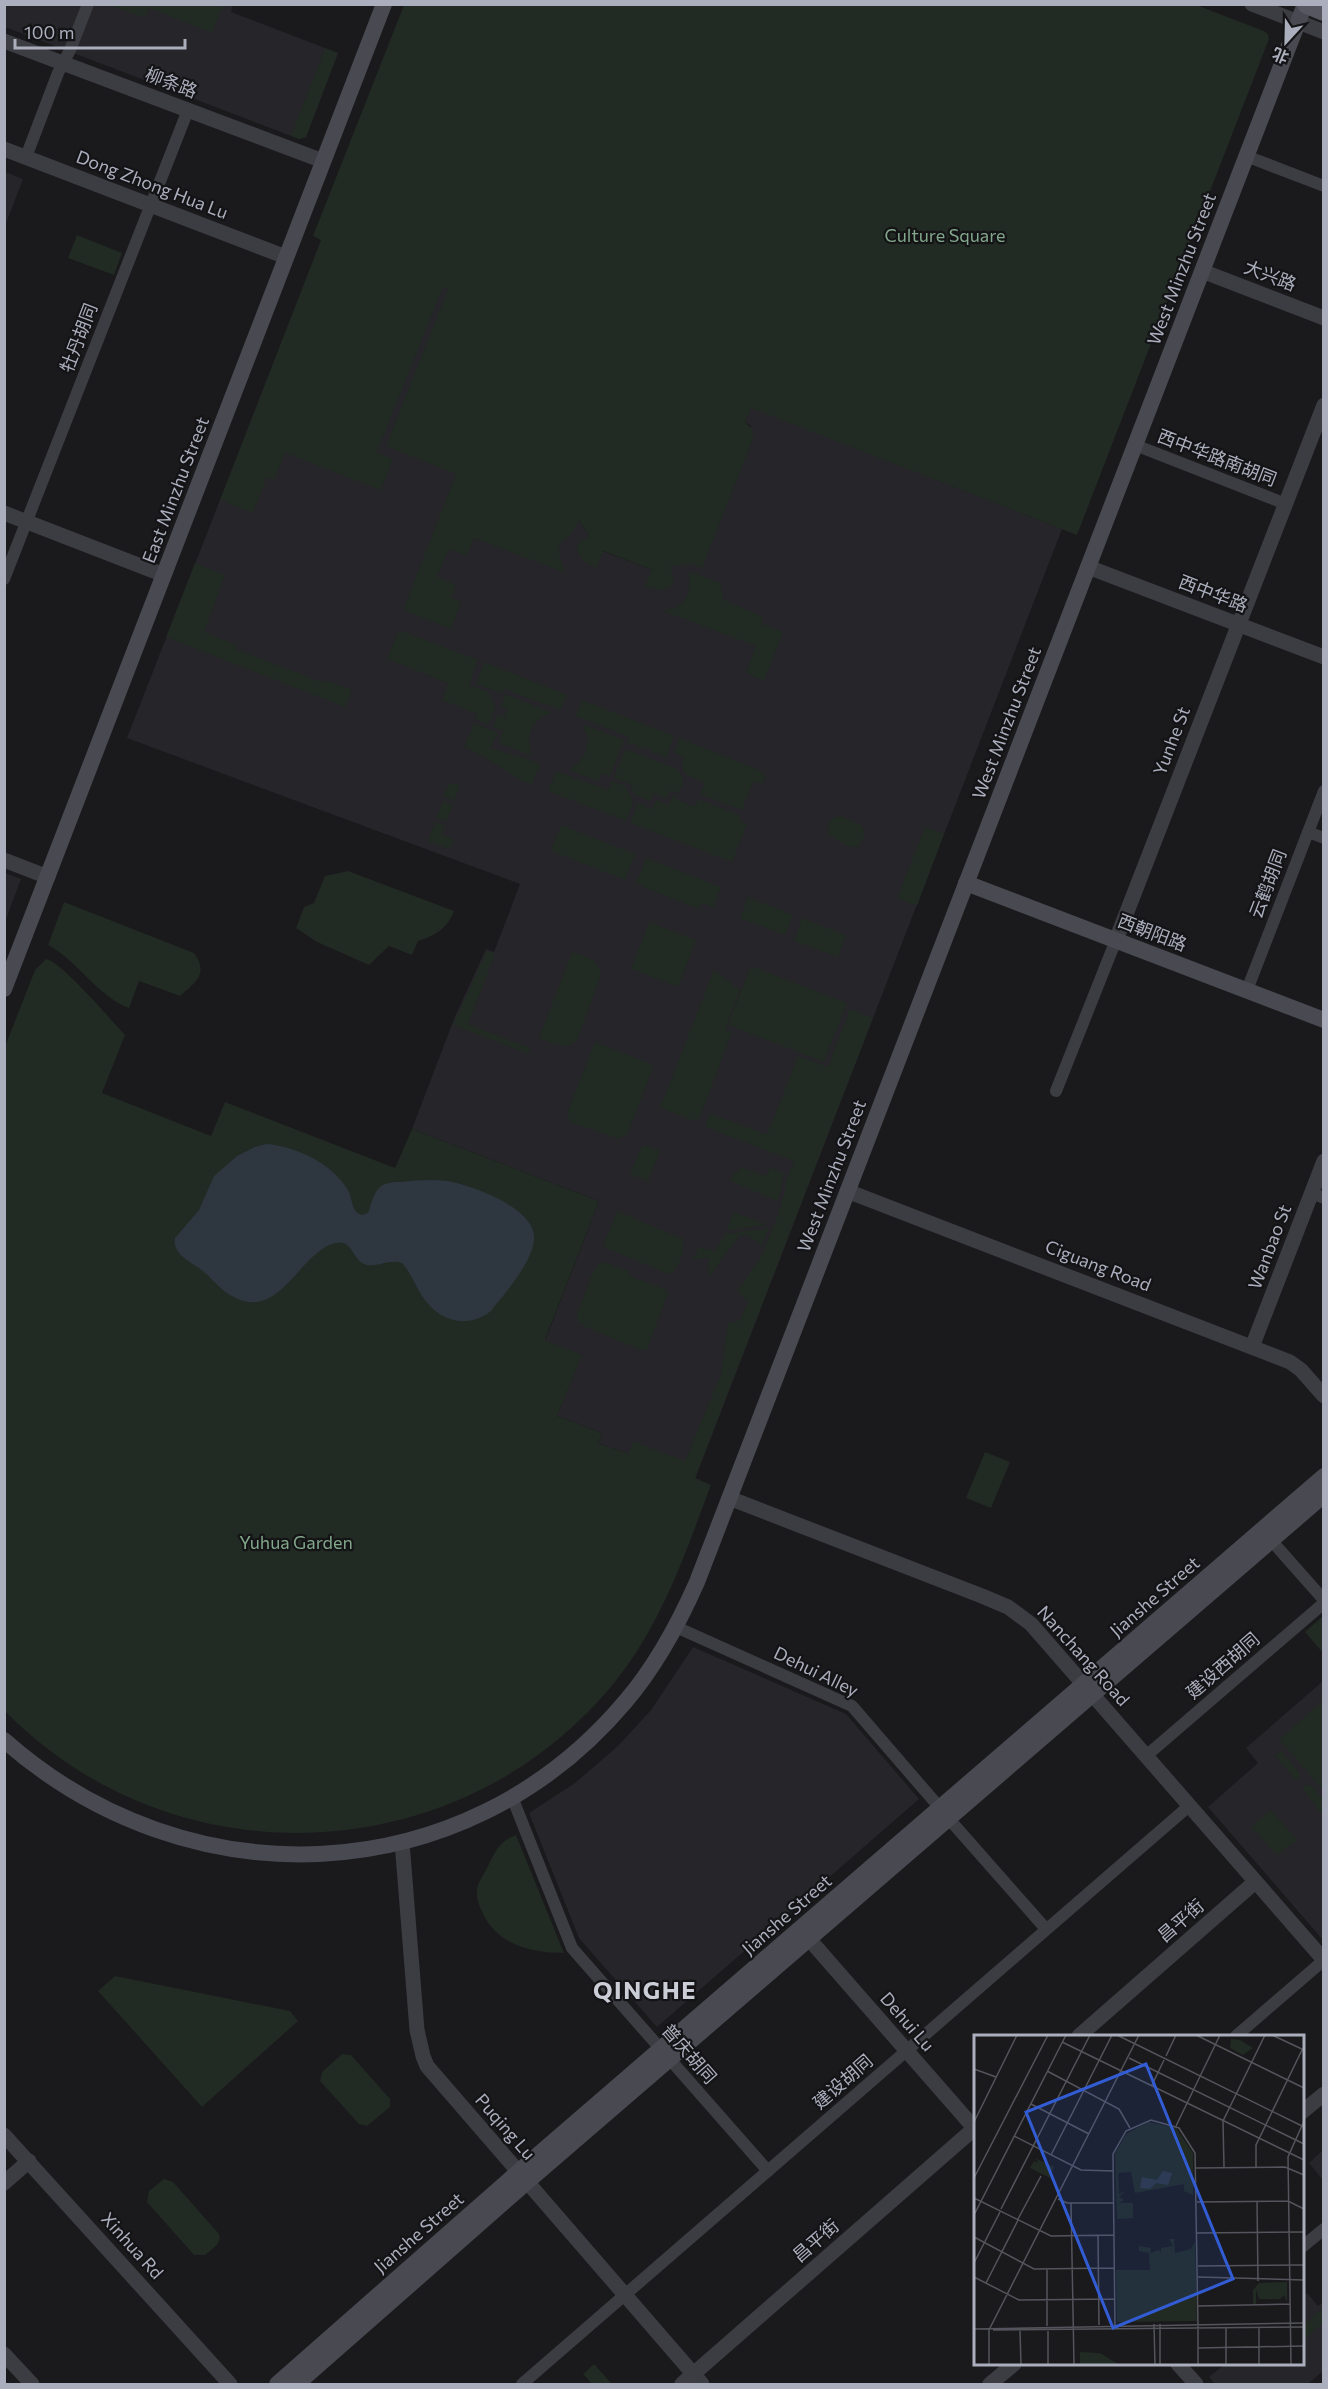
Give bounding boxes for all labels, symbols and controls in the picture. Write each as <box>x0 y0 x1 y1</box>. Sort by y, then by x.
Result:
scale bar <box>15 12 184 50</box>
north arrow <box>1256 12 1316 72</box>
text: 100 m <box>24 21 74 43</box>
text: 北 <box>1269 45 1291 68</box>
street label: 柳条路 <box>142 62 201 102</box>
street label: Dong Zhong Hua Lu <box>73 145 231 223</box>
street label: West Minzhu Street <box>1142 189 1220 348</box>
park label: Culture Square <box>884 224 1006 246</box>
street label: 大兴路 <box>1241 255 1300 295</box>
street label: 牡丹胡同 <box>55 300 101 375</box>
street label: East Minzhu Street <box>137 413 213 566</box>
street label: 西中华路南胡同 <box>1155 424 1280 490</box>
street label: 西中华路 <box>1176 570 1251 616</box>
street label: West Minzhu Street <box>967 643 1045 802</box>
street label: Yunhe St <box>1148 703 1194 778</box>
street label: 云鹤胡同 <box>1244 846 1290 921</box>
street label: 西朝阳路 <box>1115 909 1190 955</box>
street label: West Minzhu Street <box>792 1096 870 1255</box>
street label: Wanbao St <box>1243 1201 1295 1292</box>
street label: Ciguang Road <box>1042 1235 1154 1295</box>
park label: Yuhua Garden <box>239 1531 353 1553</box>
street label: Jianshe Street <box>1105 1551 1204 1641</box>
street label: Nanchang Road <box>1033 1601 1135 1710</box>
street label: 建设西胡同 <box>1181 1627 1264 1703</box>
street label: Dehui Alley <box>771 1641 862 1701</box>
street label: Jianshe Street <box>737 1869 836 1959</box>
street label: 昌平街 <box>1153 1894 1208 1946</box>
district label: QINGHE <box>593 1975 697 2004</box>
street label: Dehui Lu <box>876 1987 940 2056</box>
street label: 普庆胡同 <box>658 2019 722 2088</box>
inset map <box>974 2035 1304 2365</box>
street label: 建设胡同 <box>808 2049 877 2113</box>
street label: Puqing Lu <box>471 2089 540 2164</box>
street label: Jianshe Street <box>369 2187 468 2277</box>
street label: Xinhua Rd <box>97 2207 168 2283</box>
street label: 昌平街 <box>788 2214 843 2266</box>

